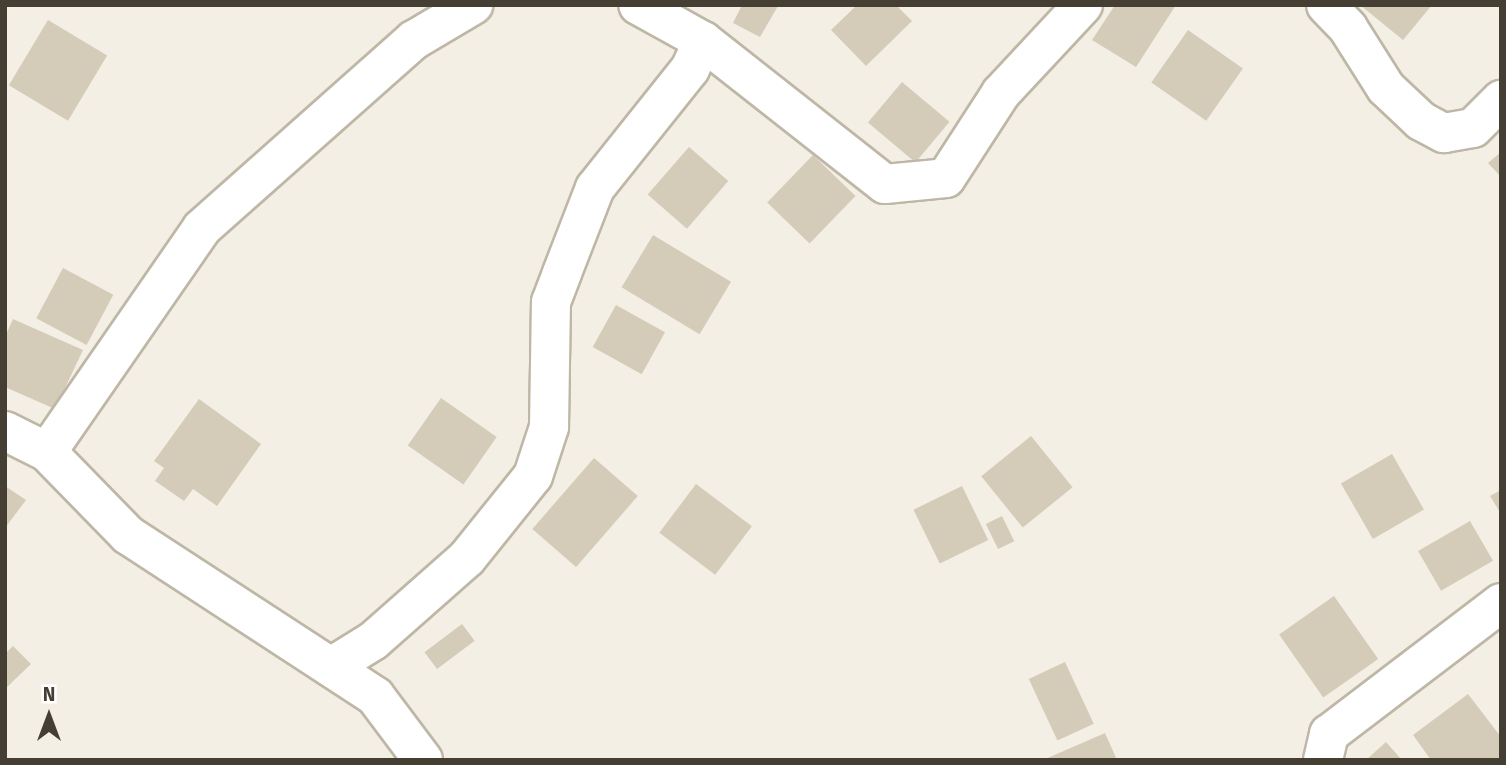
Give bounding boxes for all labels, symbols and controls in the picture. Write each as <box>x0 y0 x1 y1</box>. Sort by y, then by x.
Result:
north arrow <box>14 681 84 751</box>
text: N <box>43 683 55 706</box>

